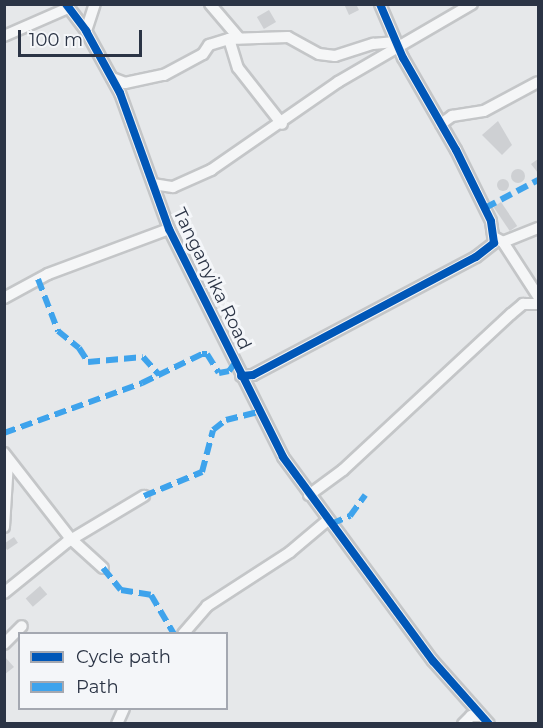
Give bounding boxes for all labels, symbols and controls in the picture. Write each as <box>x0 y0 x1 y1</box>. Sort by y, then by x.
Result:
scale bar <box>21 18 146 56</box>
text: 100 m <box>29 29 83 51</box>
street label: Tanganyika Road <box>168 205 256 353</box>
legend <box>18 632 228 710</box>
text: Cycle path <box>76 646 171 668</box>
text: Path <box>76 676 119 698</box>

